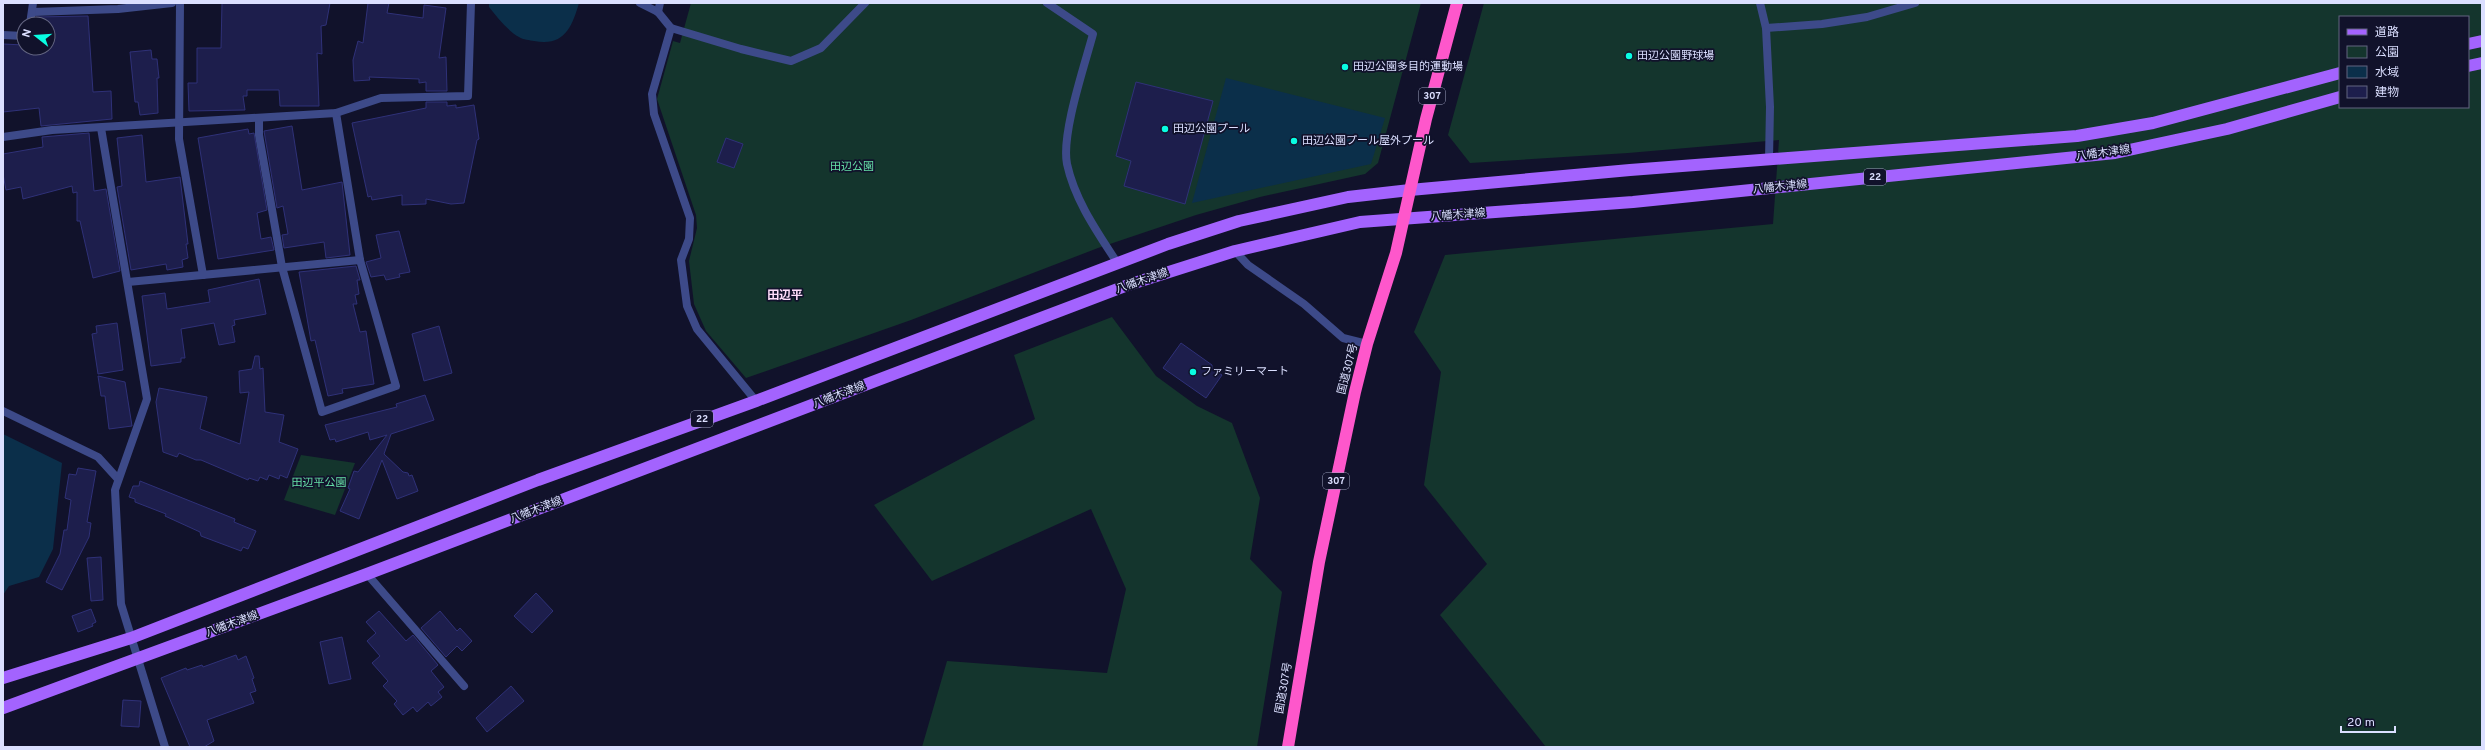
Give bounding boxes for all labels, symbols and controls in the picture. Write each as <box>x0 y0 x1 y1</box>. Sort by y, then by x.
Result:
north arrow <box>16 16 56 56</box>
legend <box>2339 16 2469 108</box>
text: 道路 <box>2375 25 2399 41</box>
text: N <box>20 28 35 39</box>
text: 公園 <box>2375 45 2399 61</box>
place label: 田辺公園野球場 <box>1637 49 1714 63</box>
marker: 田辺公園野球場 <box>1624 51 1634 61</box>
place label: 田辺公園多目的運動場 <box>1353 60 1463 74</box>
marker: 田辺公園多目的運動場 <box>1340 62 1350 72</box>
text: 水域 <box>2375 65 2399 81</box>
text: 建物 <box>2375 85 2399 101</box>
road number: 307 <box>1419 88 1445 104</box>
place label: 田辺公園プール <box>1173 122 1250 136</box>
marker: 田辺公園プール <box>1160 124 1170 134</box>
place label: 田辺公園プール屋外プール <box>1302 134 1434 148</box>
marker: 田辺公園プール屋外プール <box>1289 136 1299 146</box>
street label: 八幡木津線 <box>2075 142 2131 164</box>
park label: 田辺公園 <box>830 160 874 174</box>
road number: 22 <box>1864 169 1886 185</box>
street label: 八幡木津線 <box>1752 177 1808 197</box>
street label: 八幡木津線 <box>1430 206 1486 224</box>
street label: 八幡木津線 <box>1114 265 1170 297</box>
district label: 田辺平 <box>767 288 803 304</box>
street label: 国道307号 <box>1335 342 1361 396</box>
place label: ファミリーマート <box>1201 365 1289 379</box>
marker: ファミリーマート <box>1188 367 1198 377</box>
street label: 八幡木津線 <box>811 379 867 411</box>
road number: 22 <box>691 411 713 427</box>
road number: 307 <box>1323 473 1349 489</box>
park label: 田辺平公園 <box>292 476 347 490</box>
street label: 八幡木津線 <box>508 494 564 526</box>
street label: 八幡木津線 <box>204 608 260 640</box>
street label: 国道307号 <box>1273 661 1295 715</box>
scale bar <box>2341 708 2395 734</box>
text: 20 m <box>2347 715 2375 731</box>

